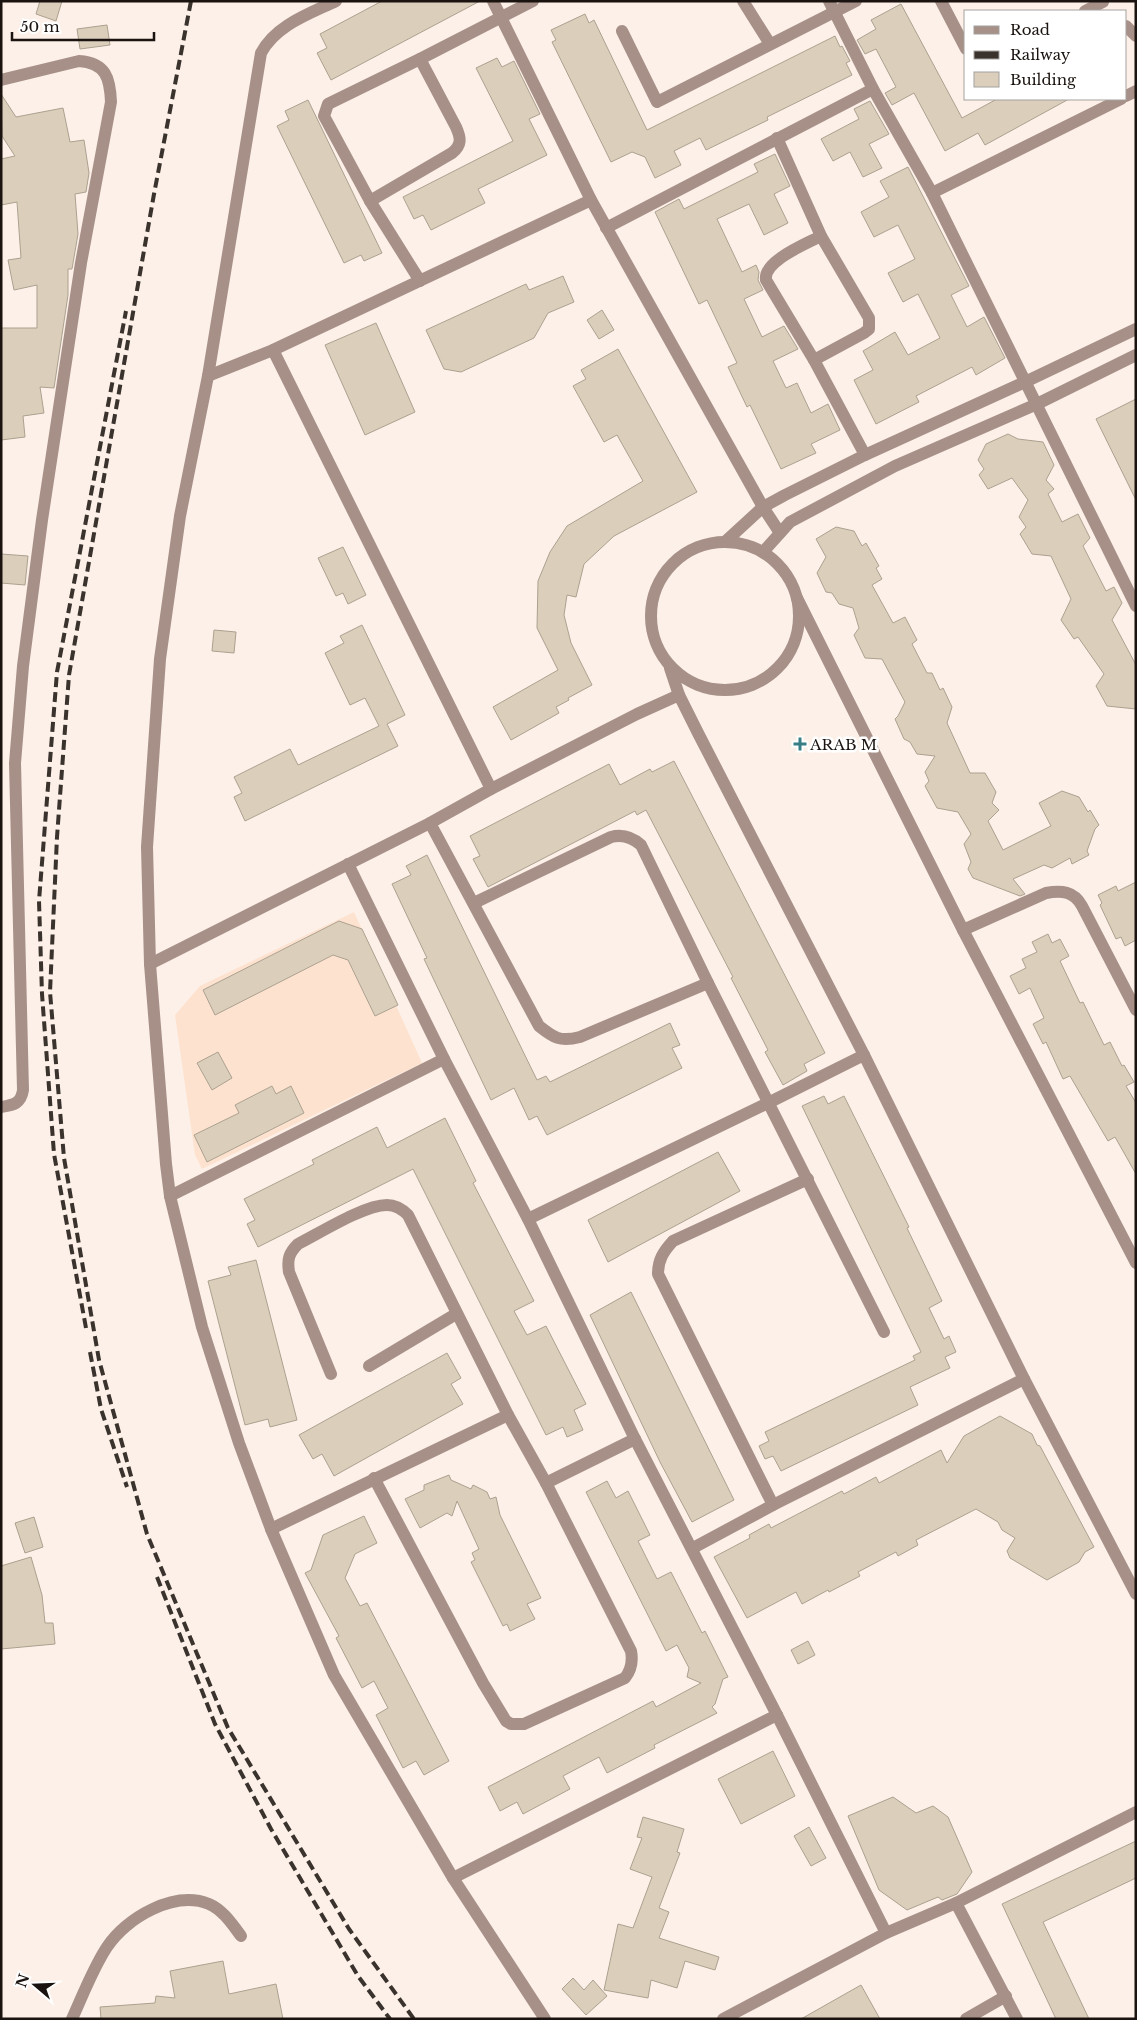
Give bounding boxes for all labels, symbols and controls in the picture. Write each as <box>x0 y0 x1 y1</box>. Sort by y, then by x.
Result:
scale bar <box>12 10 155 42</box>
legend <box>964 10 1127 100</box>
text: 50 m <box>20 17 60 36</box>
text: Road <box>1010 20 1050 39</box>
text: Railway <box>1010 45 1071 64</box>
text: Building <box>1010 70 1077 89</box>
place label: ARAB M <box>809 735 877 754</box>
marker: ARAB M <box>794 738 806 750</box>
north arrow <box>10 1960 60 2010</box>
text: N <box>12 1972 33 1990</box>

